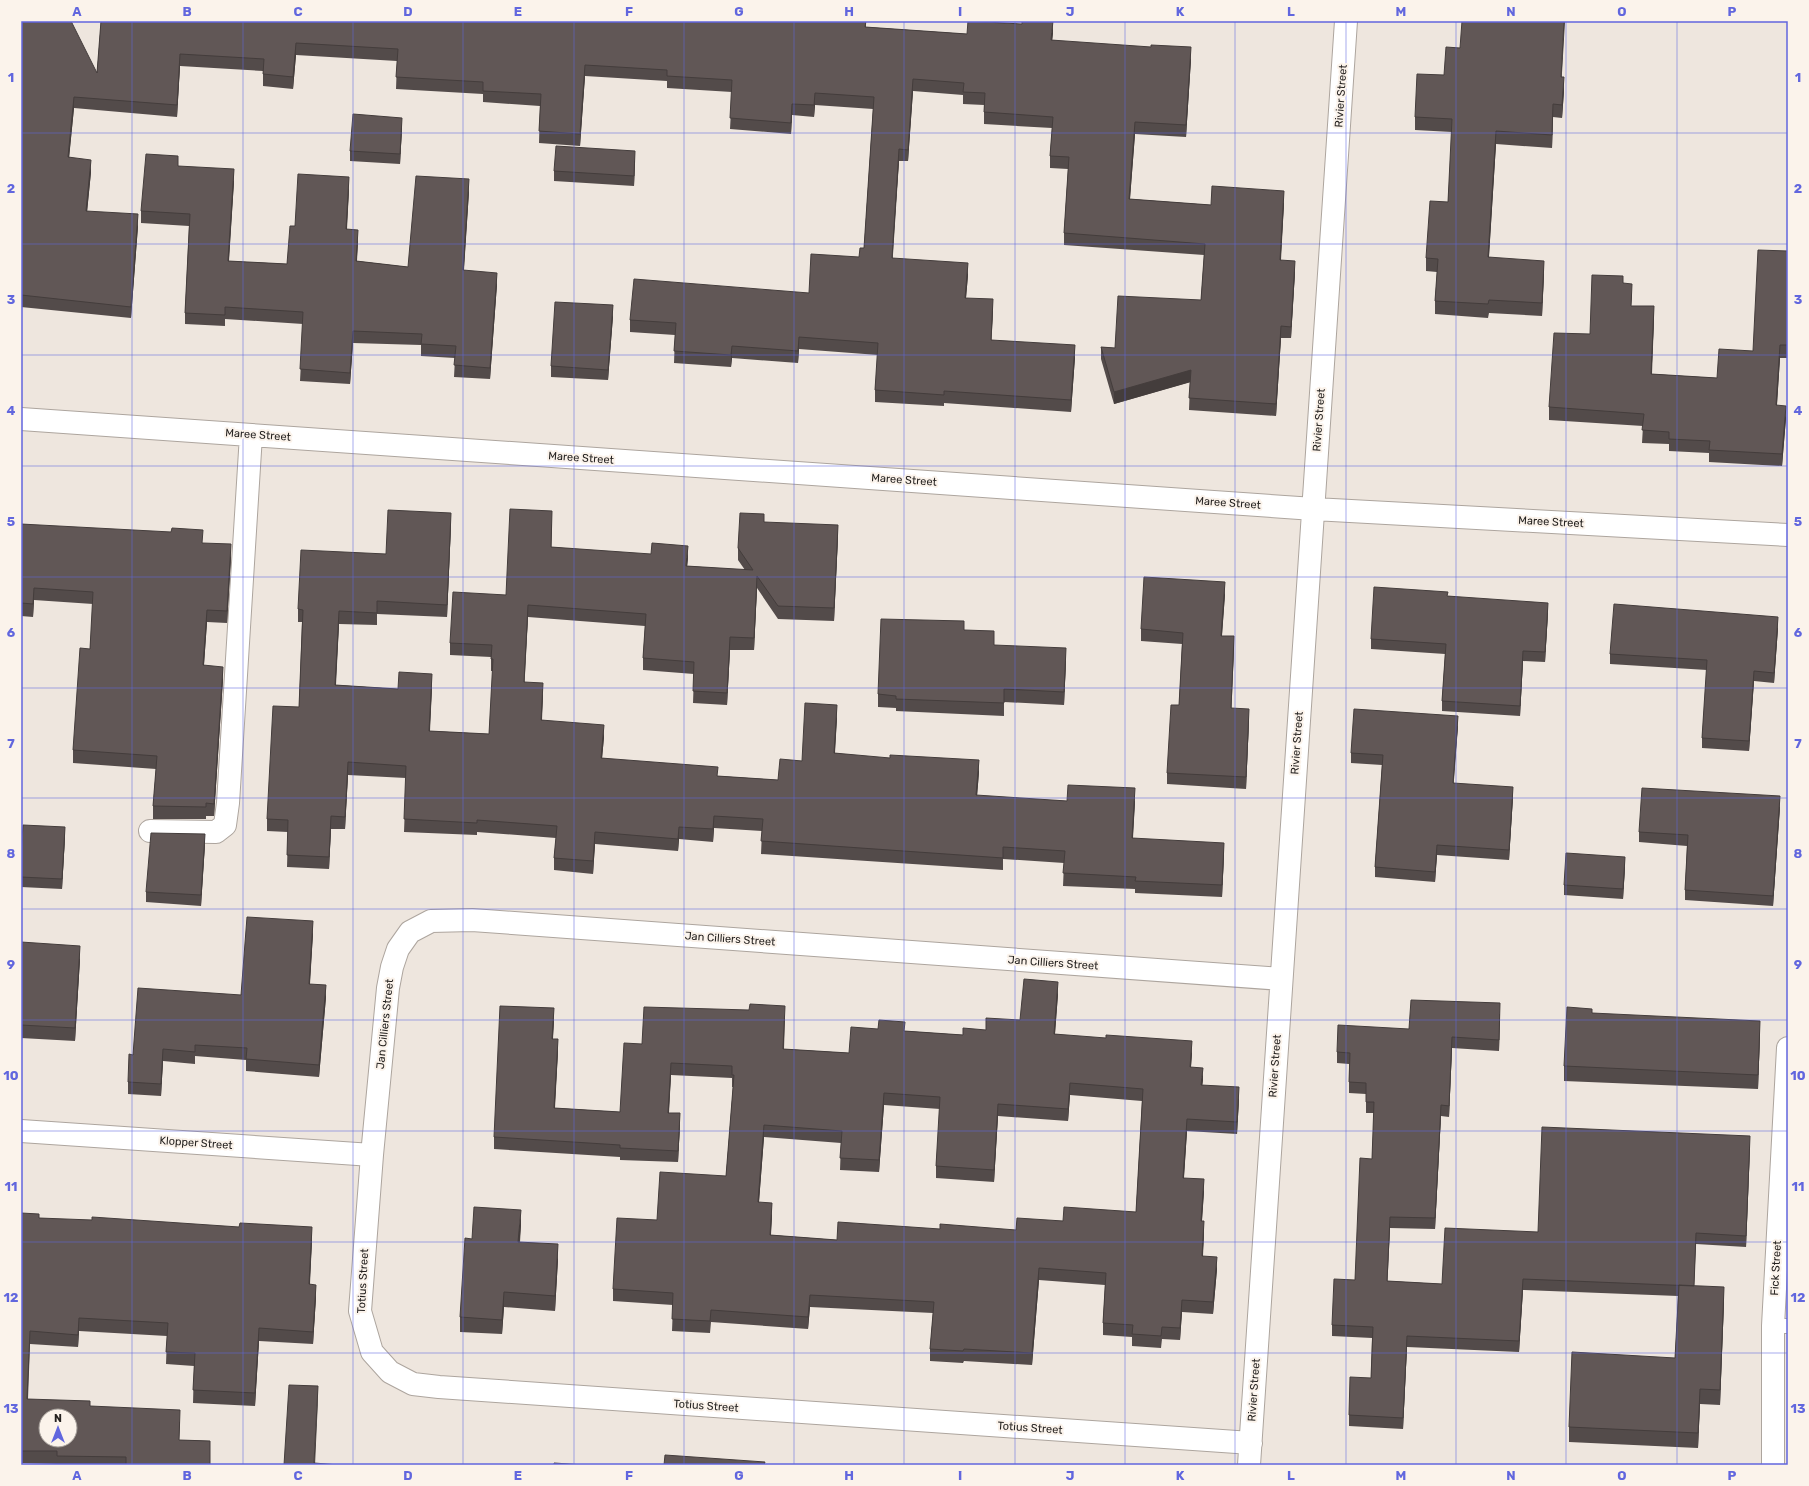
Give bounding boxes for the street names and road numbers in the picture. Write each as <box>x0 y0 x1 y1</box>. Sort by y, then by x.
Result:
street label: Rivier Street <box>1332 63 1350 128</box>
street label: Rivier Street <box>1310 387 1328 452</box>
street label: Maree Street <box>225 426 292 444</box>
street label: Maree Street <box>548 449 615 467</box>
street label: Maree Street <box>871 471 938 489</box>
street label: Maree Street <box>1195 494 1262 512</box>
street label: Maree Street <box>1518 514 1585 530</box>
street label: Rivier Street <box>1288 710 1306 775</box>
street label: Jan Cilliers Street <box>684 929 776 949</box>
street label: Jan Cilliers Street <box>1007 953 1099 973</box>
street label: Jan Cilliers Street <box>374 977 396 1070</box>
street label: Rivier Street <box>1266 1033 1284 1098</box>
street label: Klopper Street <box>159 1134 234 1152</box>
street label: Fick Street <box>1768 1239 1784 1296</box>
street label: Totius Street <box>355 1247 371 1314</box>
street label: Rivier Street <box>1245 1357 1263 1422</box>
street label: Totius Street <box>673 1397 740 1415</box>
street label: Totius Street <box>997 1419 1064 1437</box>

